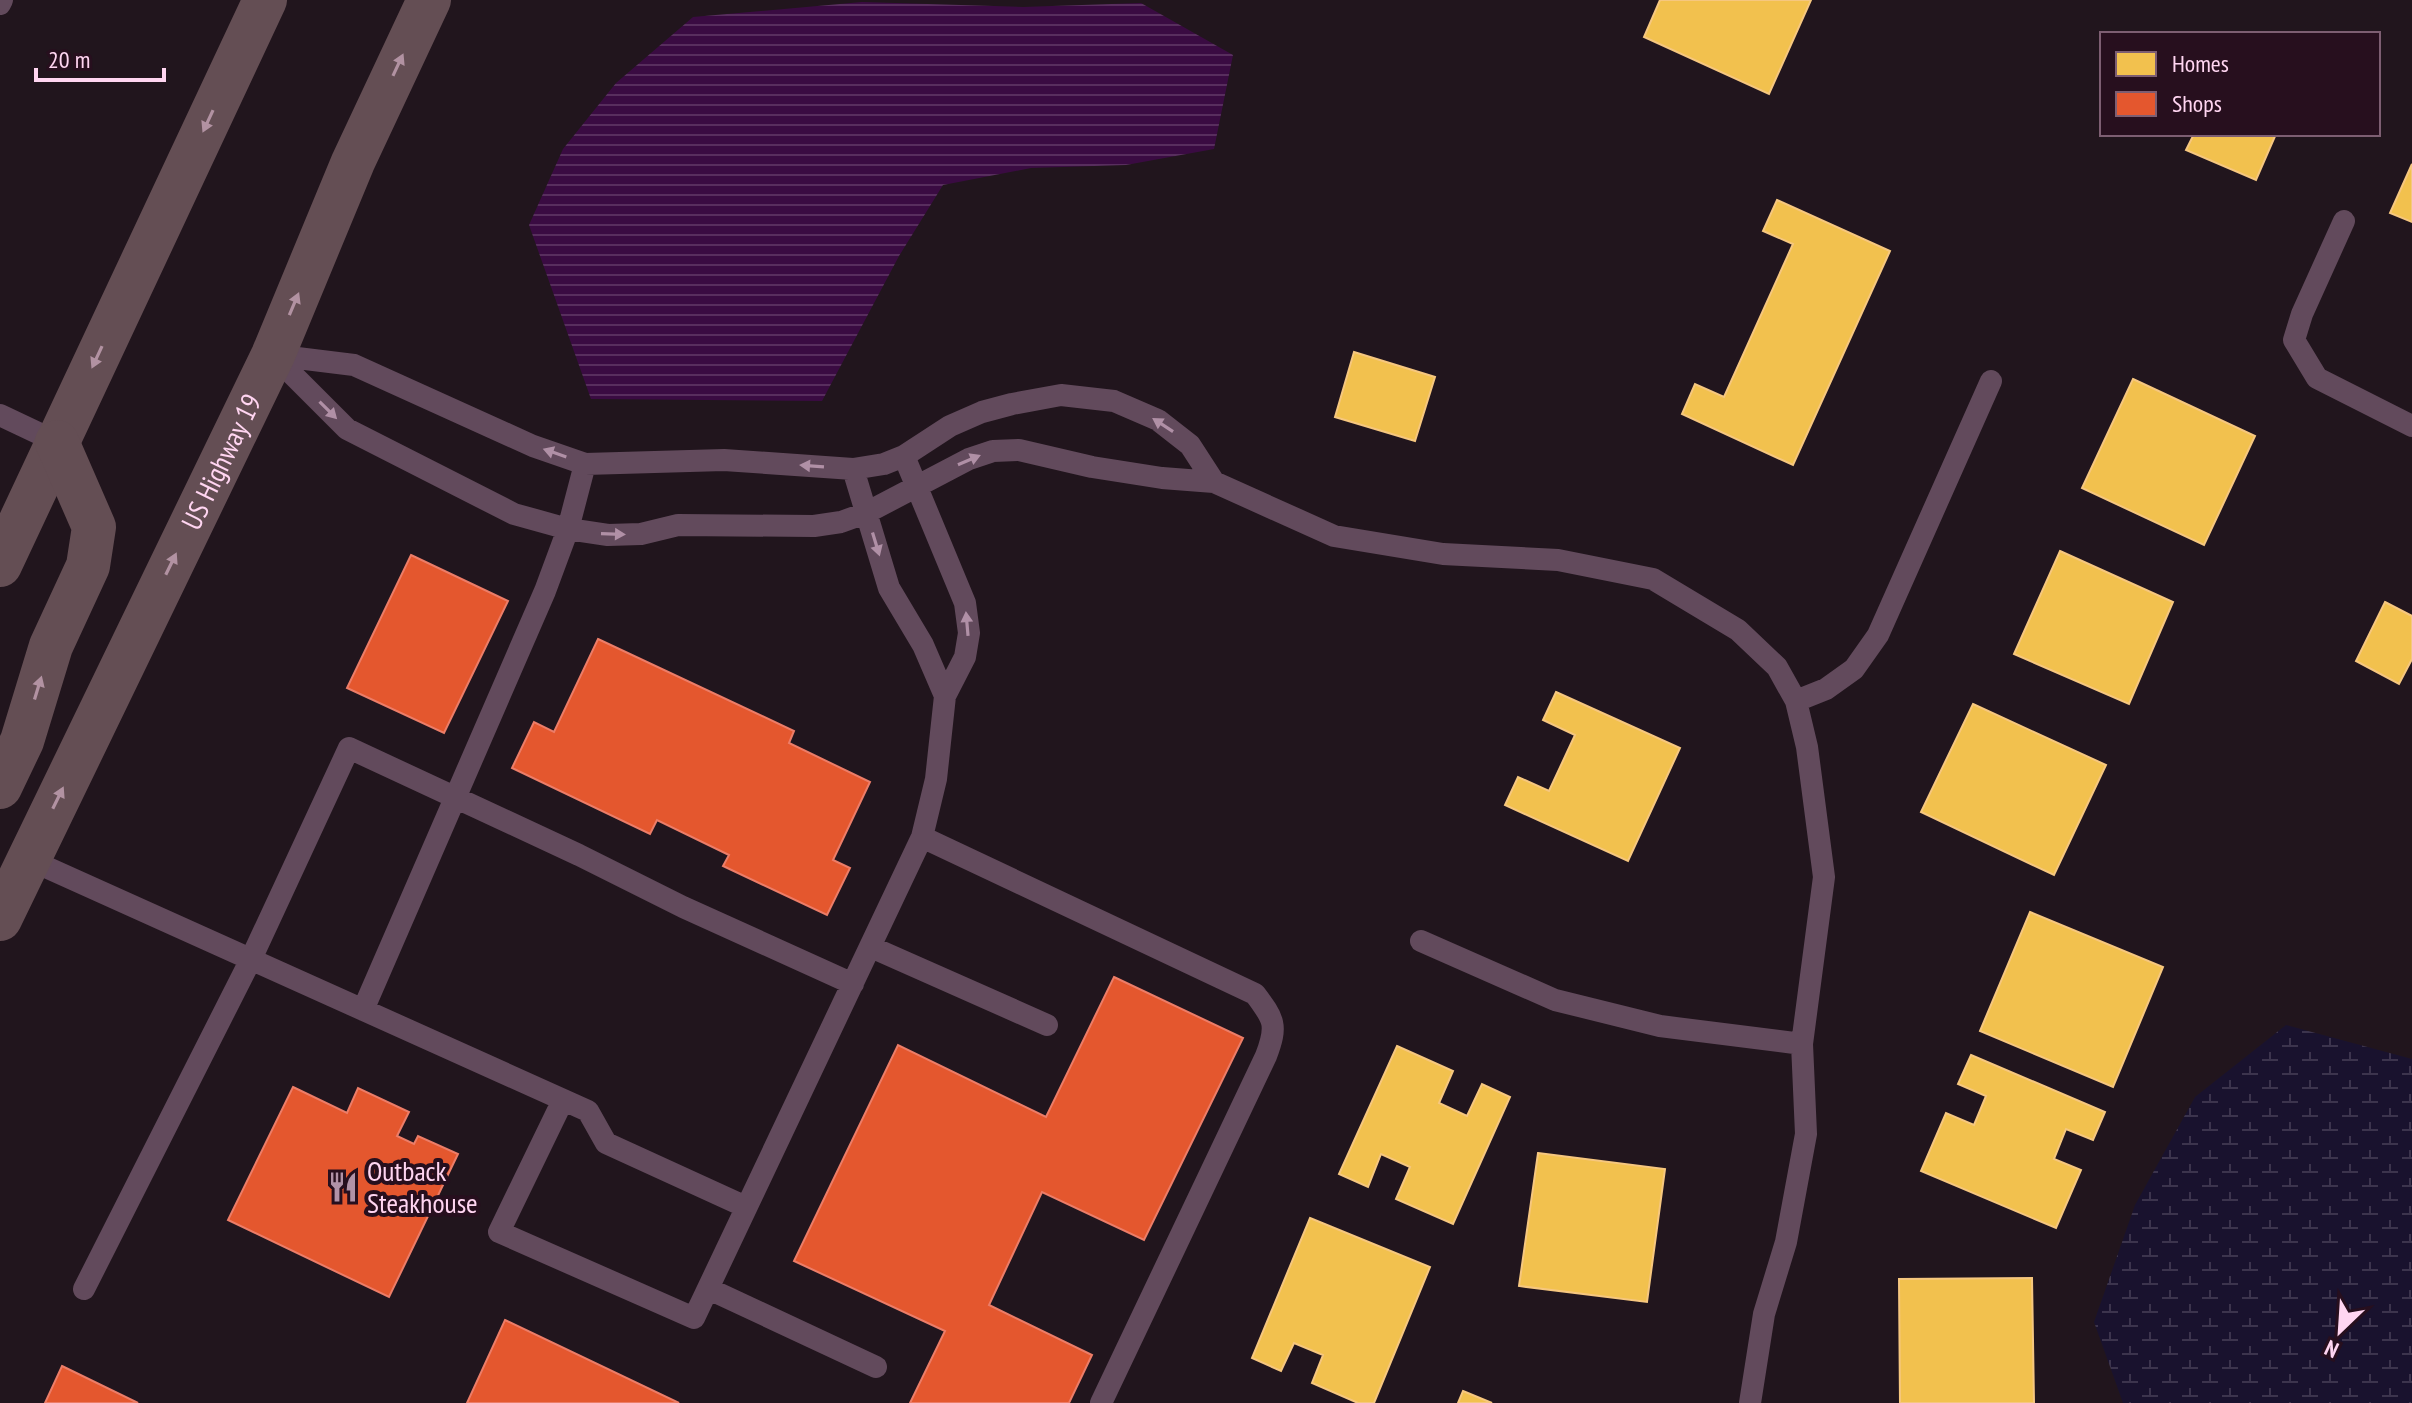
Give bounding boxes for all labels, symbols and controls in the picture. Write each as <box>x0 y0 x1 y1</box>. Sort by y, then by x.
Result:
scale bar <box>36 32 164 82</box>
legend <box>2100 32 2380 136</box>
text: 20 m <box>48 44 90 75</box>
text: Homes <box>2172 48 2229 79</box>
one-way arrow <box>391 54 405 77</box>
text: Shops <box>2172 88 2222 119</box>
one-way arrow <box>201 110 215 133</box>
one-way arrow <box>288 292 301 316</box>
one-way arrow <box>91 345 104 368</box>
street label: US Highway 19 <box>172 387 269 536</box>
one-way arrow <box>318 400 337 419</box>
one-way arrow <box>1152 418 1173 433</box>
one-way arrow <box>542 447 566 459</box>
one-way arrow <box>957 453 981 466</box>
one-way arrow <box>800 459 825 472</box>
one-way arrow <box>601 528 626 540</box>
one-way arrow <box>870 532 883 556</box>
one-way arrow <box>165 552 178 575</box>
one-way arrow <box>961 611 974 636</box>
one-way arrow <box>32 676 45 700</box>
one-way arrow <box>51 786 65 809</box>
place label: Outback Steakhouse <box>367 1152 478 1221</box>
restaurant icon: Outback Steakhouse <box>326 1170 360 1204</box>
north arrow <box>2300 1291 2380 1371</box>
text: N <box>2320 1334 2343 1364</box>

